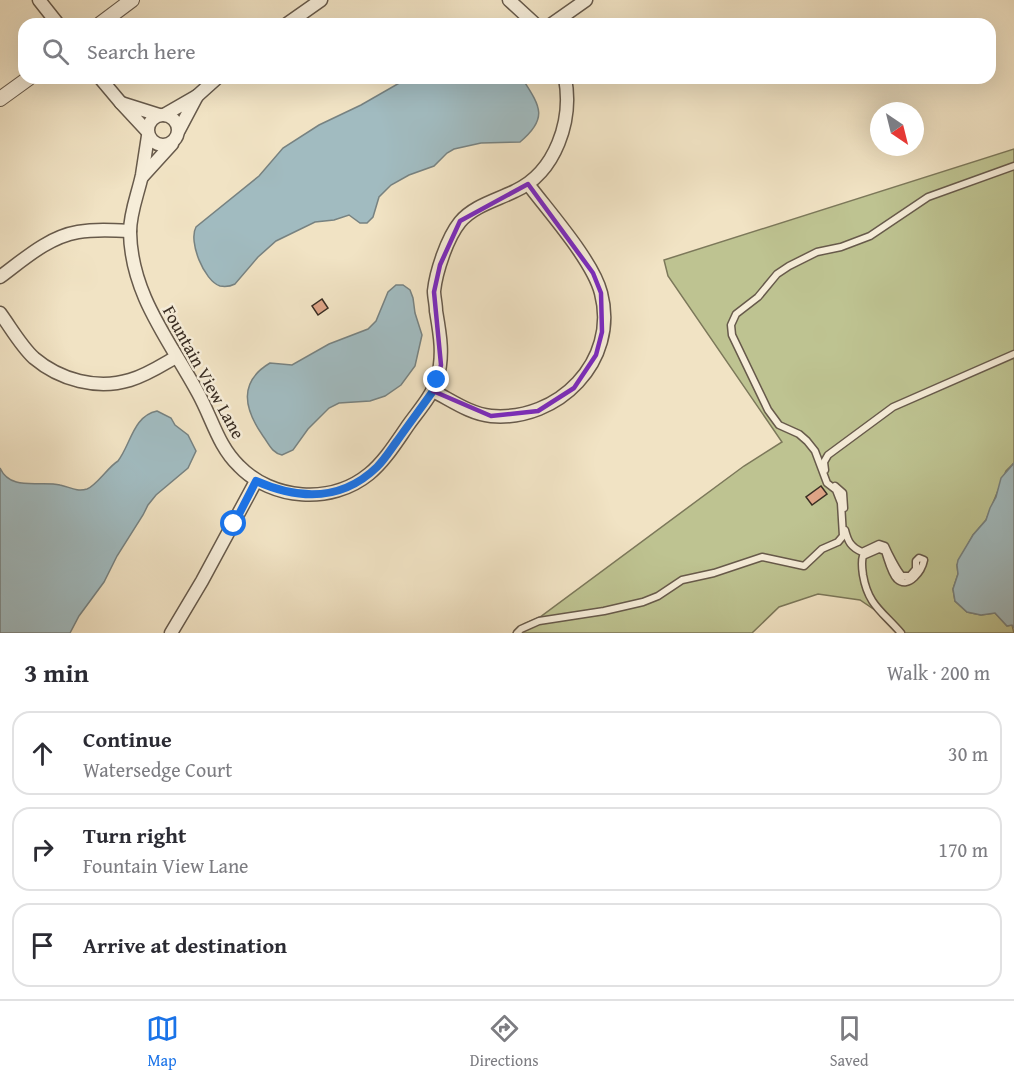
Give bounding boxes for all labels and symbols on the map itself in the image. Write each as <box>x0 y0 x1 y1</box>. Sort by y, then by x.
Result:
north arrow <box>870 102 924 156</box>
street label: Fountain View Lane <box>156 300 252 444</box>
route end <box>423 366 449 392</box>
route start <box>220 510 246 536</box>

